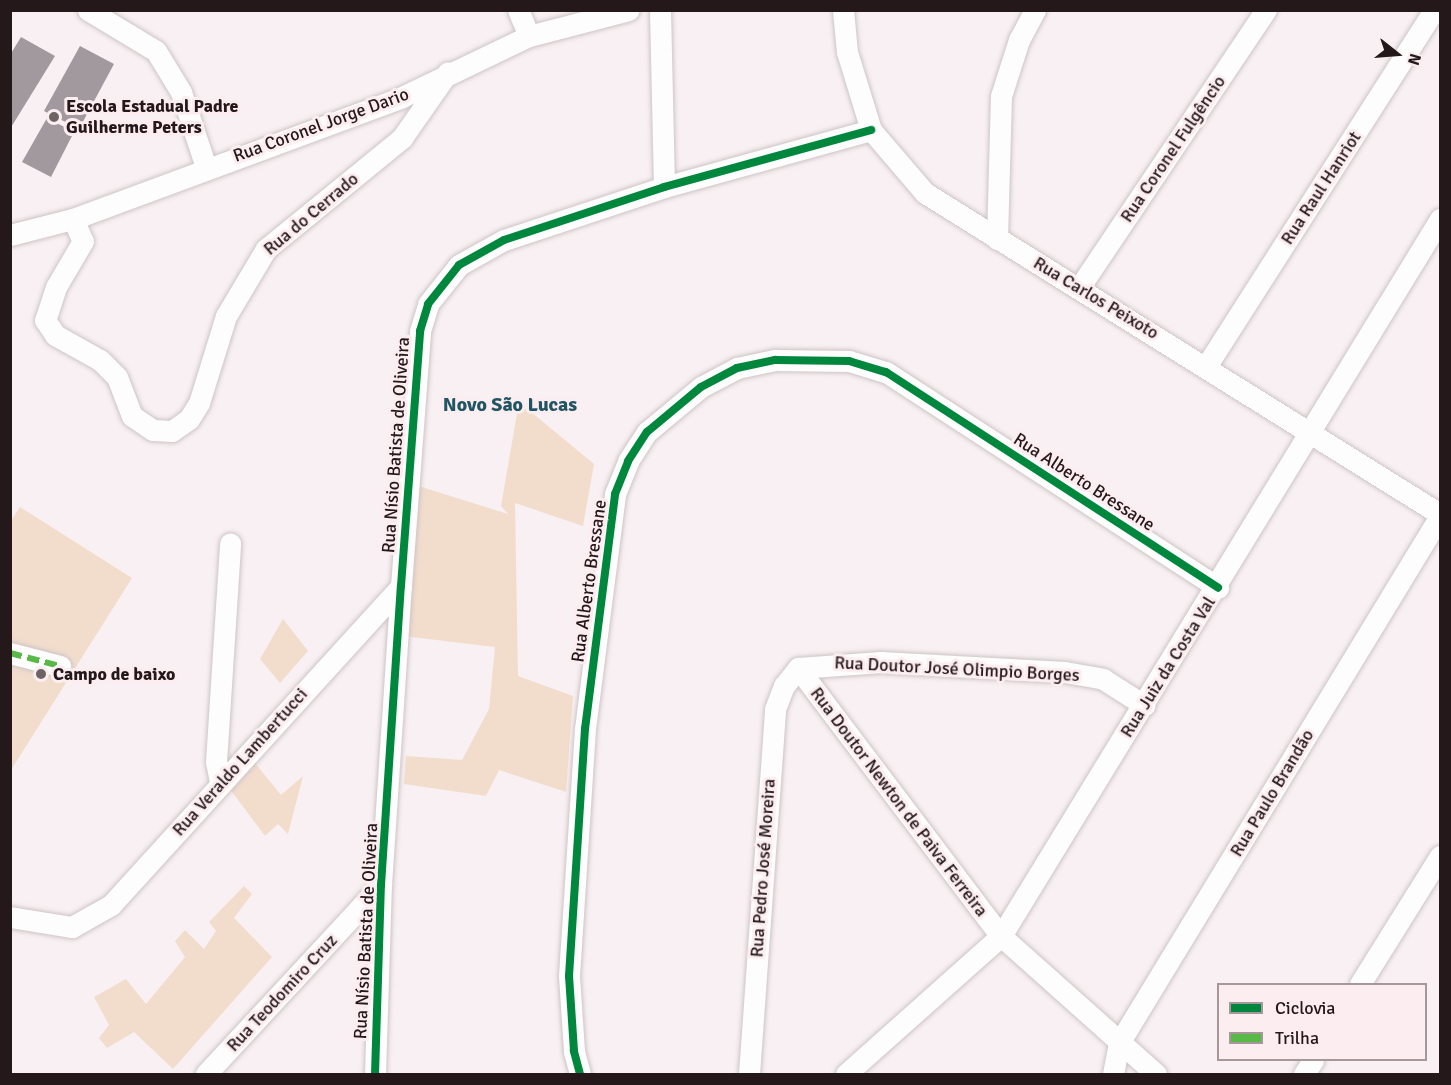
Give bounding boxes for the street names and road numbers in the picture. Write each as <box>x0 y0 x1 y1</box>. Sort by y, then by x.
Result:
street label: Rua Coronel Fulgêncio <box>1116 72 1230 226</box>
street label: Rua Coronel Jorge Dario <box>230 83 412 167</box>
street label: Rua Raul Hanriot <box>1276 127 1366 249</box>
street label: Rua do Cerrado <box>259 168 363 260</box>
street label: Rua Carlos Peixoto <box>1029 252 1163 344</box>
street label: Rua Nísio Batista de Oliveira <box>378 336 414 554</box>
street label: Rua Alberto Bressane <box>1009 428 1159 536</box>
street label: Rua Alberto Bressane <box>567 498 611 664</box>
street label: Rua Juiz da Costa Val <box>1116 593 1220 741</box>
street label: Rua Doutor José Olimpio Borges <box>834 652 1080 686</box>
street label: Rua Doutor Newton de Paiva Ferreira <box>806 683 992 921</box>
street label: Rua Veraldo Lambertucci <box>168 684 312 840</box>
street label: Rua Paulo Brandão <box>1226 725 1318 861</box>
street label: Rua Pedro José Moreira <box>746 778 780 958</box>
street label: Rua Nísio Batista de Oliveira <box>350 822 382 1040</box>
street label: Rua Teodomiro Cruz <box>222 930 342 1056</box>

